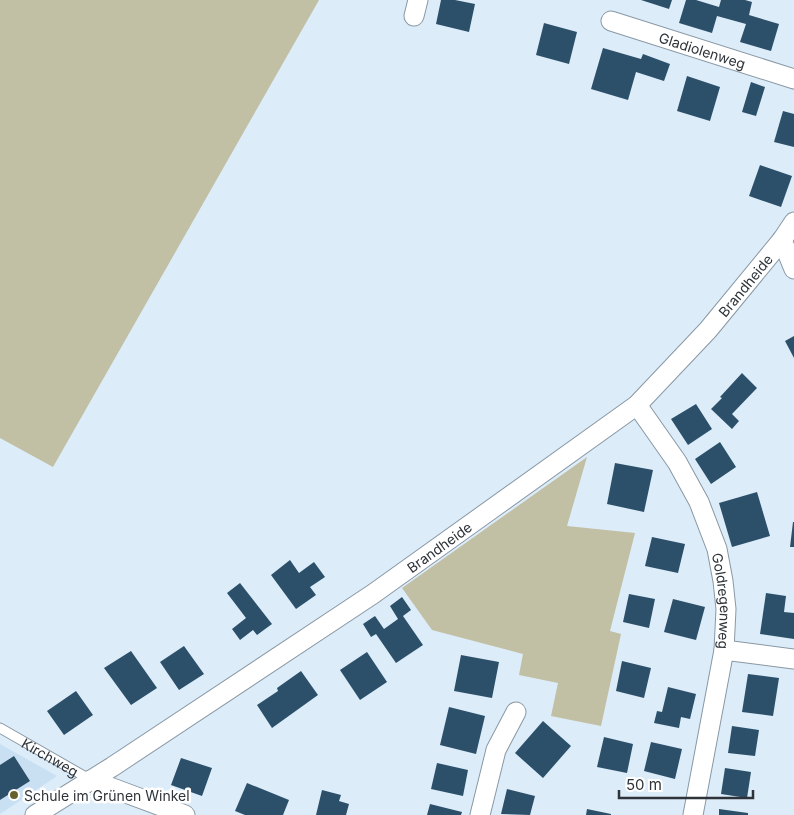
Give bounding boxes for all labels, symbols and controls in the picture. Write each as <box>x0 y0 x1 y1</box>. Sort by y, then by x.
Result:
street label: Gladiolenweg <box>657 28 748 72</box>
street label: Brandheide <box>714 250 776 320</box>
street label: Brandheide <box>403 518 475 576</box>
street label: Goldregenweg <box>709 551 735 650</box>
street label: Kirchweg <box>19 734 82 780</box>
scale bar <box>619 768 753 800</box>
text: 50 m <box>626 775 662 794</box>
place label: Schule im Grünen Winkel <box>24 787 190 804</box>
marker: Schule im Grünen Winkel <box>8 789 20 801</box>

